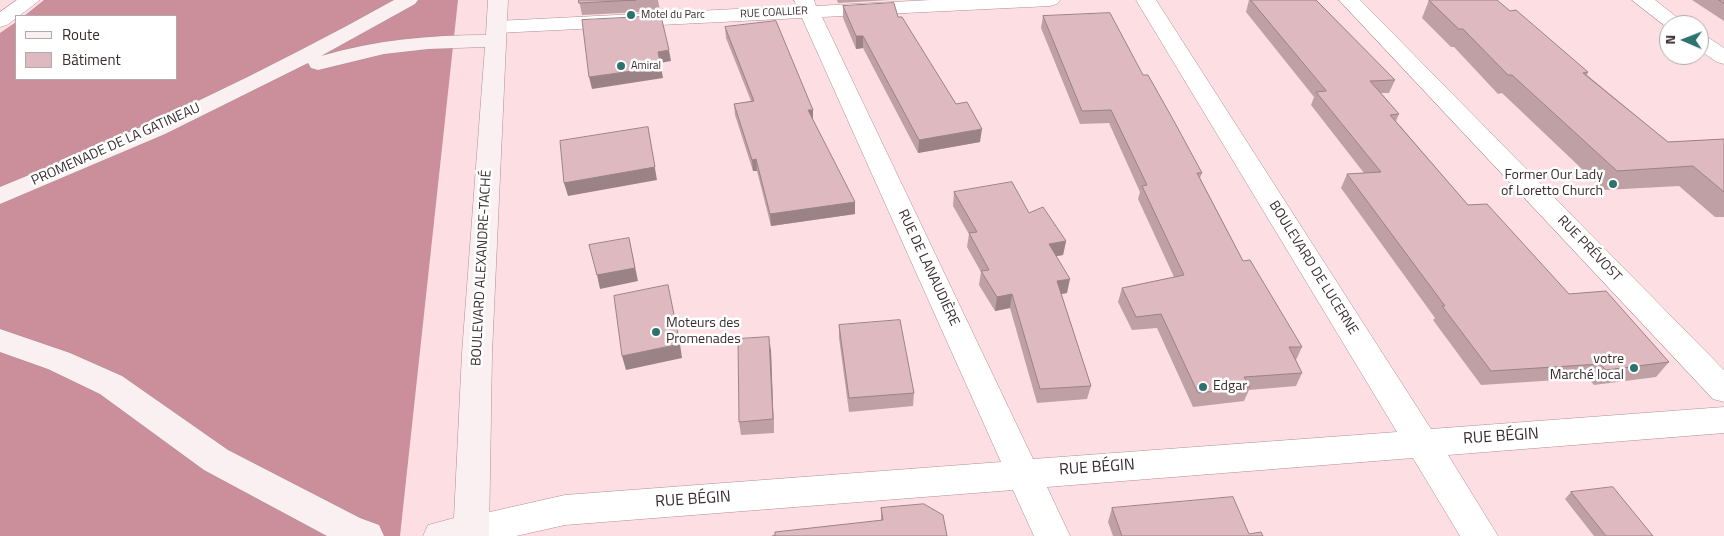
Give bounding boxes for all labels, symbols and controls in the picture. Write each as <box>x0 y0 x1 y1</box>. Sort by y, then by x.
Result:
street label: RUE COALLIER <box>740 5 808 21</box>
place label: Motel du Parc <box>641 8 705 22</box>
marker: Motel du Parc <box>625 9 637 21</box>
legend <box>15 15 178 80</box>
north arrow <box>1659 15 1709 65</box>
text: Route <box>62 23 100 46</box>
text: N <box>1659 35 1680 45</box>
text: Bâtiment <box>62 48 121 71</box>
place label: Amiral <box>631 59 661 73</box>
marker: Amiral <box>615 60 627 72</box>
street label: PROMENADE DE LA GATINEAU <box>29 100 203 190</box>
place label: Former Our Lady of Loretto Church <box>1501 168 1603 200</box>
street label: BOULEVARD ALEXANDRE-TACHÉ <box>468 169 496 367</box>
marker: Former Our Lady of Loretto Church <box>1607 178 1619 190</box>
street label: BOULEVARD DE LUCERNE <box>1265 198 1361 338</box>
street label: RUE DE LANAUDIÈRE <box>894 207 962 329</box>
street label: RUE PRÉVOST <box>1553 212 1625 286</box>
place label: Moteurs des Promenades <box>666 316 741 348</box>
marker: Moteurs des Promenades <box>650 326 662 338</box>
place label: votre Marché local <box>1550 352 1624 384</box>
marker: votre Marché local <box>1628 362 1640 374</box>
place label: Edgar <box>1213 379 1247 395</box>
marker: Edgar <box>1197 381 1209 393</box>
street label: RUE BÉGIN <box>1463 425 1539 449</box>
street label: RUE BÉGIN <box>1059 456 1135 480</box>
street label: RUE BÉGIN <box>655 488 731 512</box>

